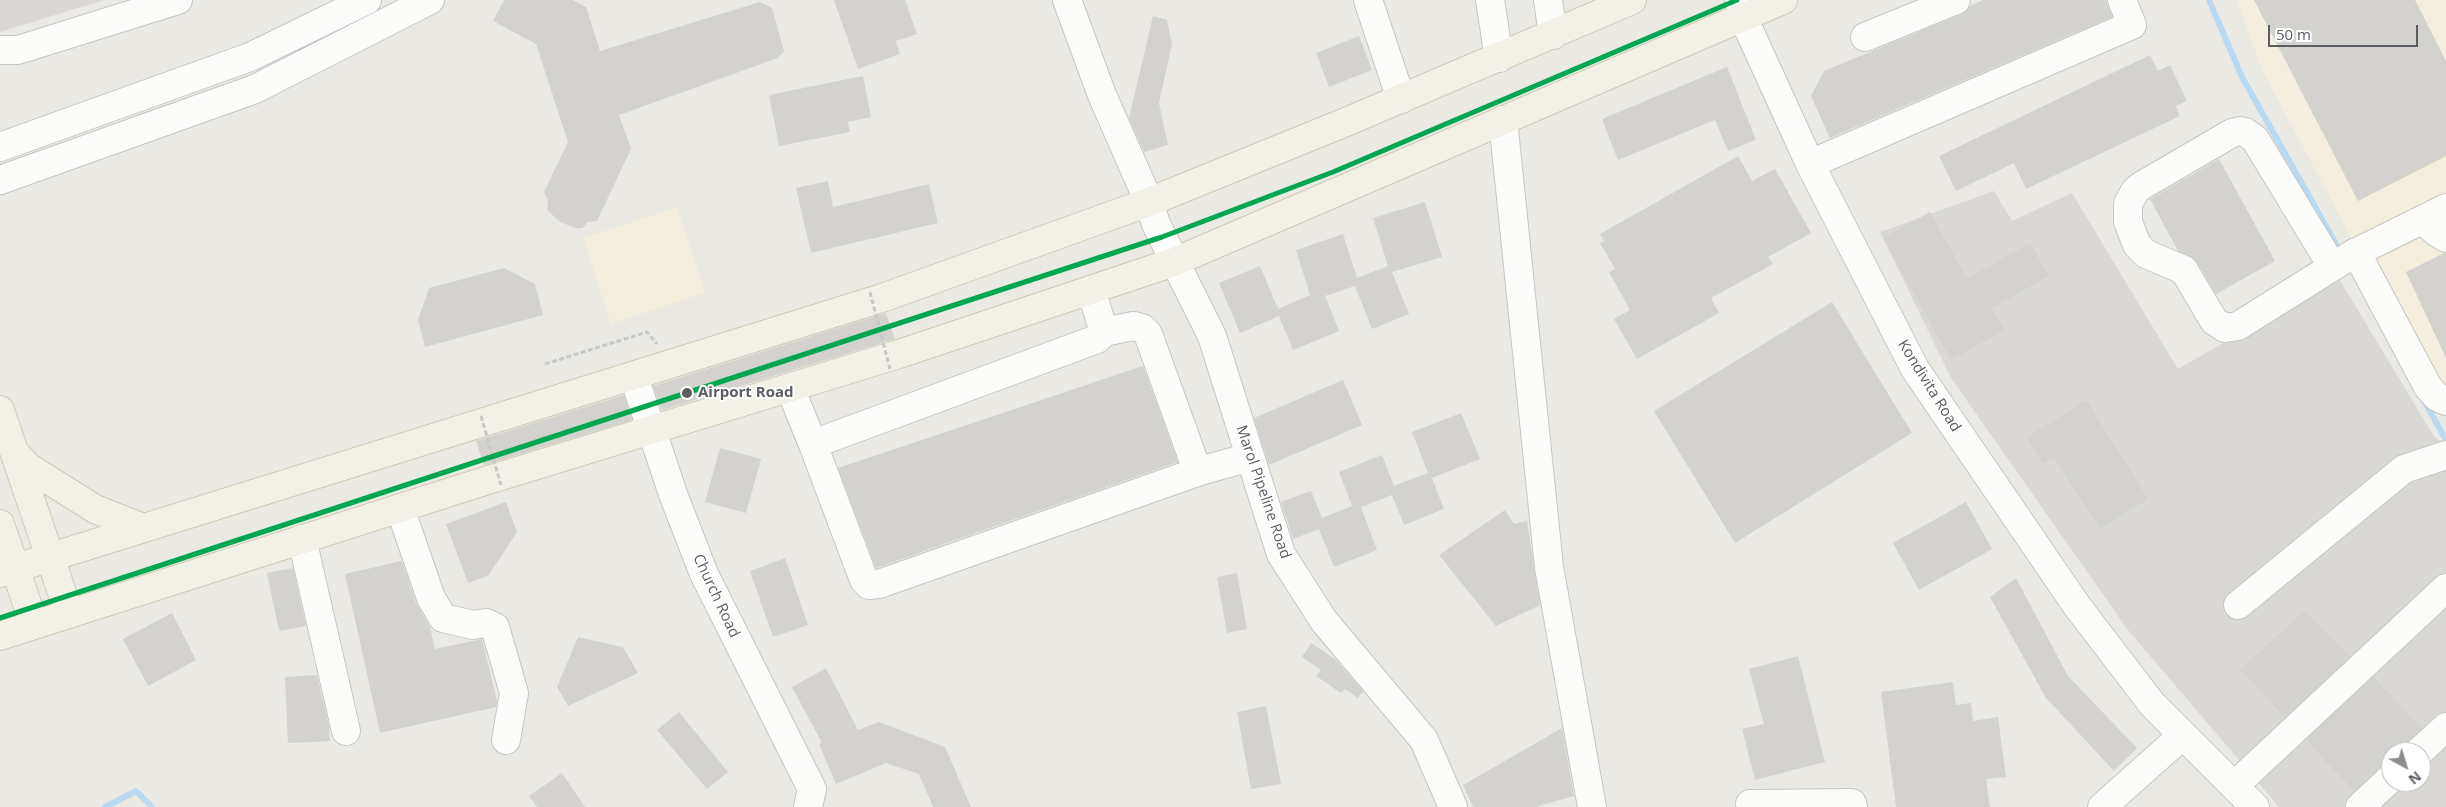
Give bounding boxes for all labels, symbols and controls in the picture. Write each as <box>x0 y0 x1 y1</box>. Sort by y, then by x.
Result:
scale bar <box>2271 15 2421 47</box>
text: 50 m <box>2276 24 2311 44</box>
street label: Kondivita Road <box>1894 337 1964 435</box>
place label: Airport Road <box>698 384 793 402</box>
marker: Airport Road <box>680 386 694 400</box>
street label: Marol Pipeline Road <box>1232 423 1294 561</box>
street label: Church Road <box>689 551 743 641</box>
north arrow <box>2381 742 2431 792</box>
text: N <box>2405 767 2426 789</box>

